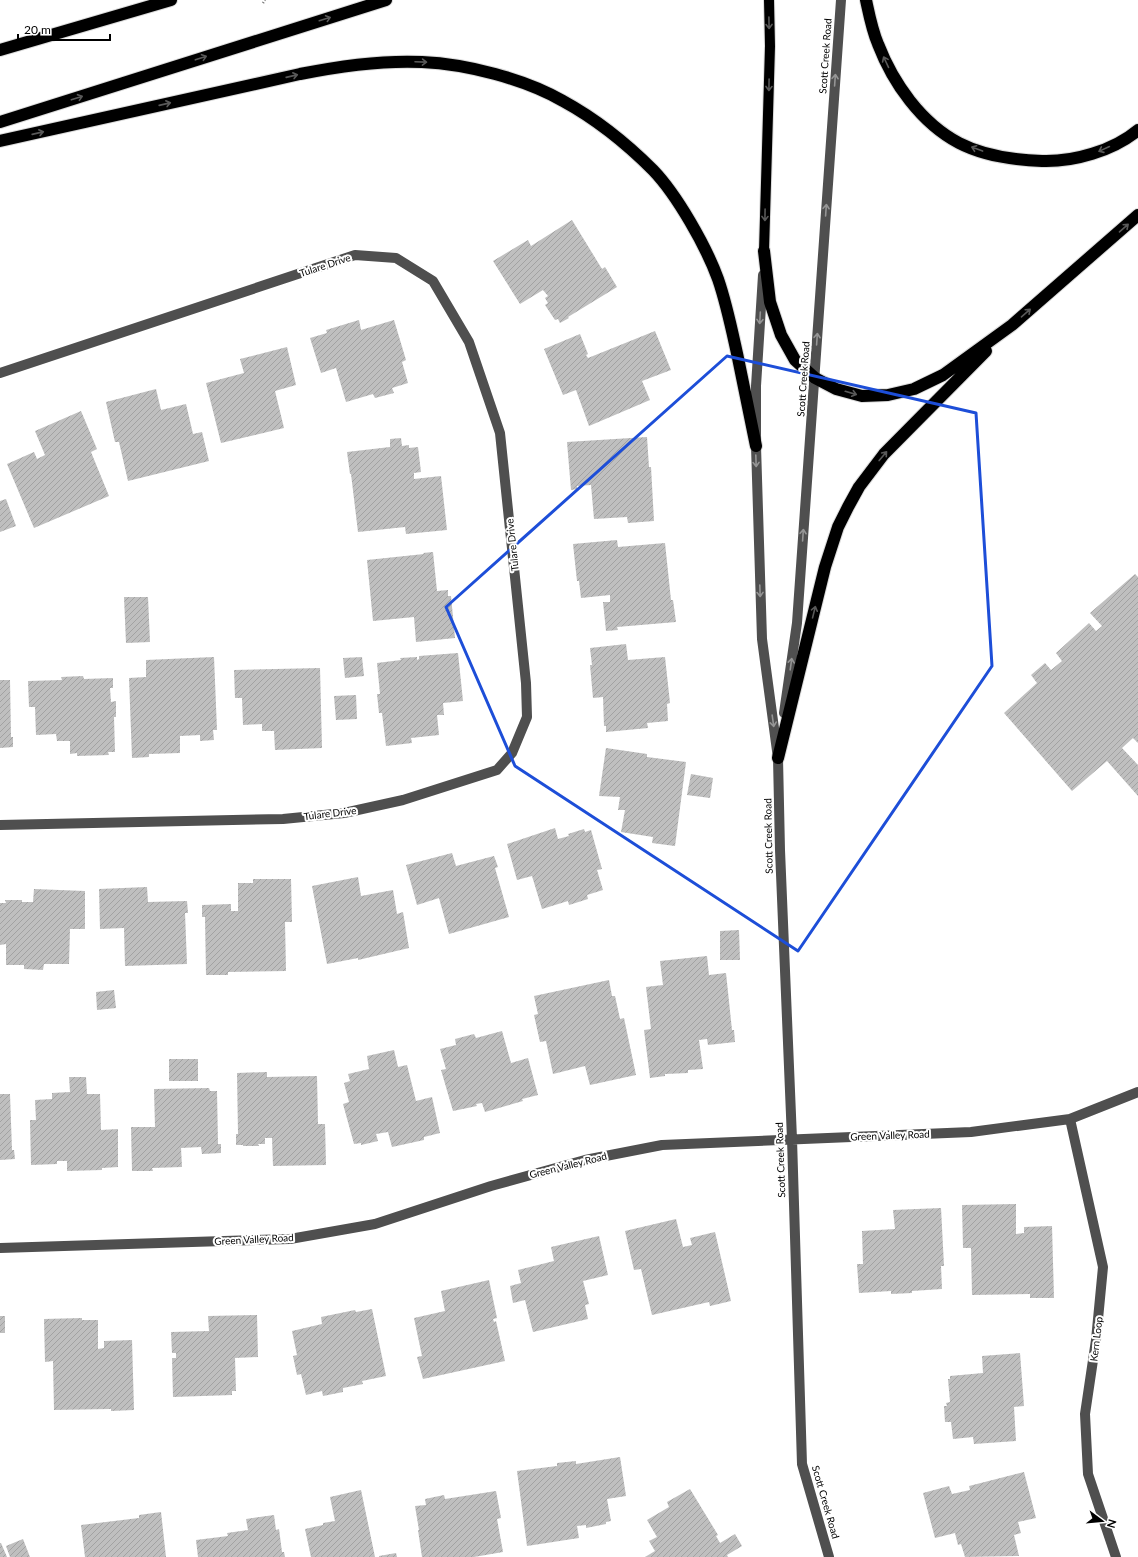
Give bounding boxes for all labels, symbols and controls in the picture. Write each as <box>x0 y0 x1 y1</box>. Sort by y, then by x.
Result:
one-way arrow <box>318 15 331 22</box>
scale bar <box>18 16 110 42</box>
one-way arrow <box>765 16 773 29</box>
street label: Scott Creek Road <box>816 18 834 94</box>
text: 20 m <box>24 22 51 37</box>
one-way arrow <box>194 54 207 61</box>
one-way arrow <box>882 56 889 68</box>
one-way arrow <box>414 58 427 66</box>
one-way arrow <box>285 71 298 79</box>
one-way arrow <box>832 74 839 87</box>
one-way arrow <box>765 78 773 91</box>
one-way arrow <box>71 93 83 101</box>
one-way arrow <box>158 100 171 108</box>
one-way arrow <box>31 128 44 136</box>
one-way arrow <box>972 145 984 153</box>
one-way arrow <box>1098 146 1110 153</box>
one-way arrow <box>823 204 830 217</box>
one-way arrow <box>761 208 769 221</box>
one-way arrow <box>1118 223 1129 232</box>
street label: Tulare Drive <box>298 251 352 279</box>
one-way arrow <box>1020 309 1031 318</box>
one-way arrow <box>757 311 764 324</box>
one-way arrow <box>814 333 821 346</box>
street label: Scott Creek Road <box>794 341 812 417</box>
one-way arrow <box>844 390 857 397</box>
one-way arrow <box>878 450 887 461</box>
one-way arrow <box>753 454 760 467</box>
street label: Tulare Drive <box>503 518 521 572</box>
one-way arrow <box>800 529 807 542</box>
one-way arrow <box>757 584 764 597</box>
one-way arrow <box>811 606 818 619</box>
one-way arrow <box>787 658 795 671</box>
one-way arrow <box>769 714 777 727</box>
street label: Scott Creek Road <box>761 798 775 874</box>
street label: Tulare Drive <box>303 804 357 822</box>
street label: Scott Creek Road <box>773 1122 787 1198</box>
street label: Green Valley Road <box>850 1128 930 1142</box>
street label: Green Valley Road <box>528 1150 608 1180</box>
street label: Green Valley Road <box>214 1231 294 1247</box>
street label: Kern Loop <box>1087 1316 1105 1362</box>
street label: Scott Creek Road <box>810 1464 842 1540</box>
north arrow <box>1082 1501 1122 1541</box>
text: N <box>1105 1518 1120 1530</box>

